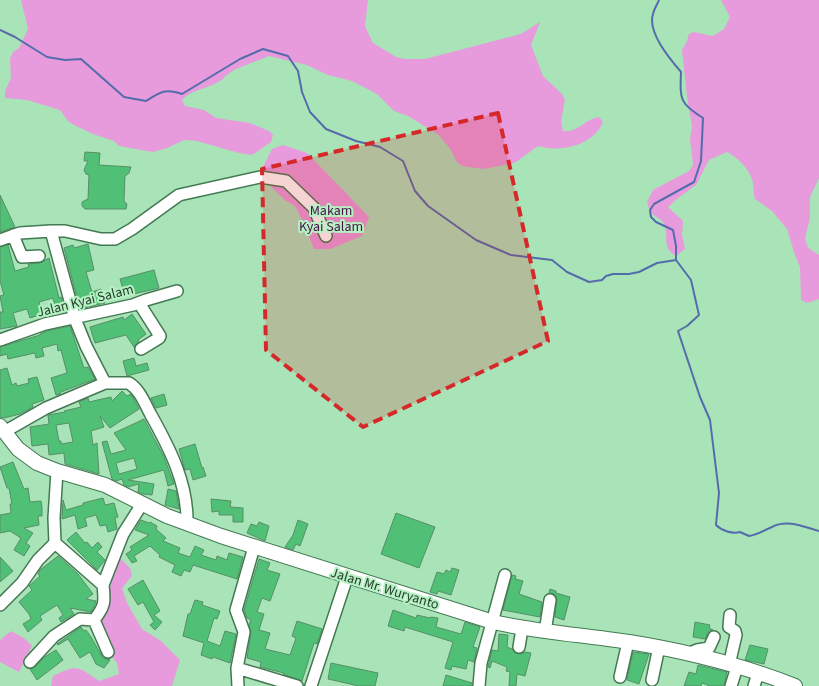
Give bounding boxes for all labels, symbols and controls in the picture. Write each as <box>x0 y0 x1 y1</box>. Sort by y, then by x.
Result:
park label: Makam Kyai Salam <box>299 201 363 237</box>
street label: Jalan Kyai Salam <box>35 279 136 323</box>
street label: Jalan Mr. Wuryanto <box>328 563 441 615</box>

